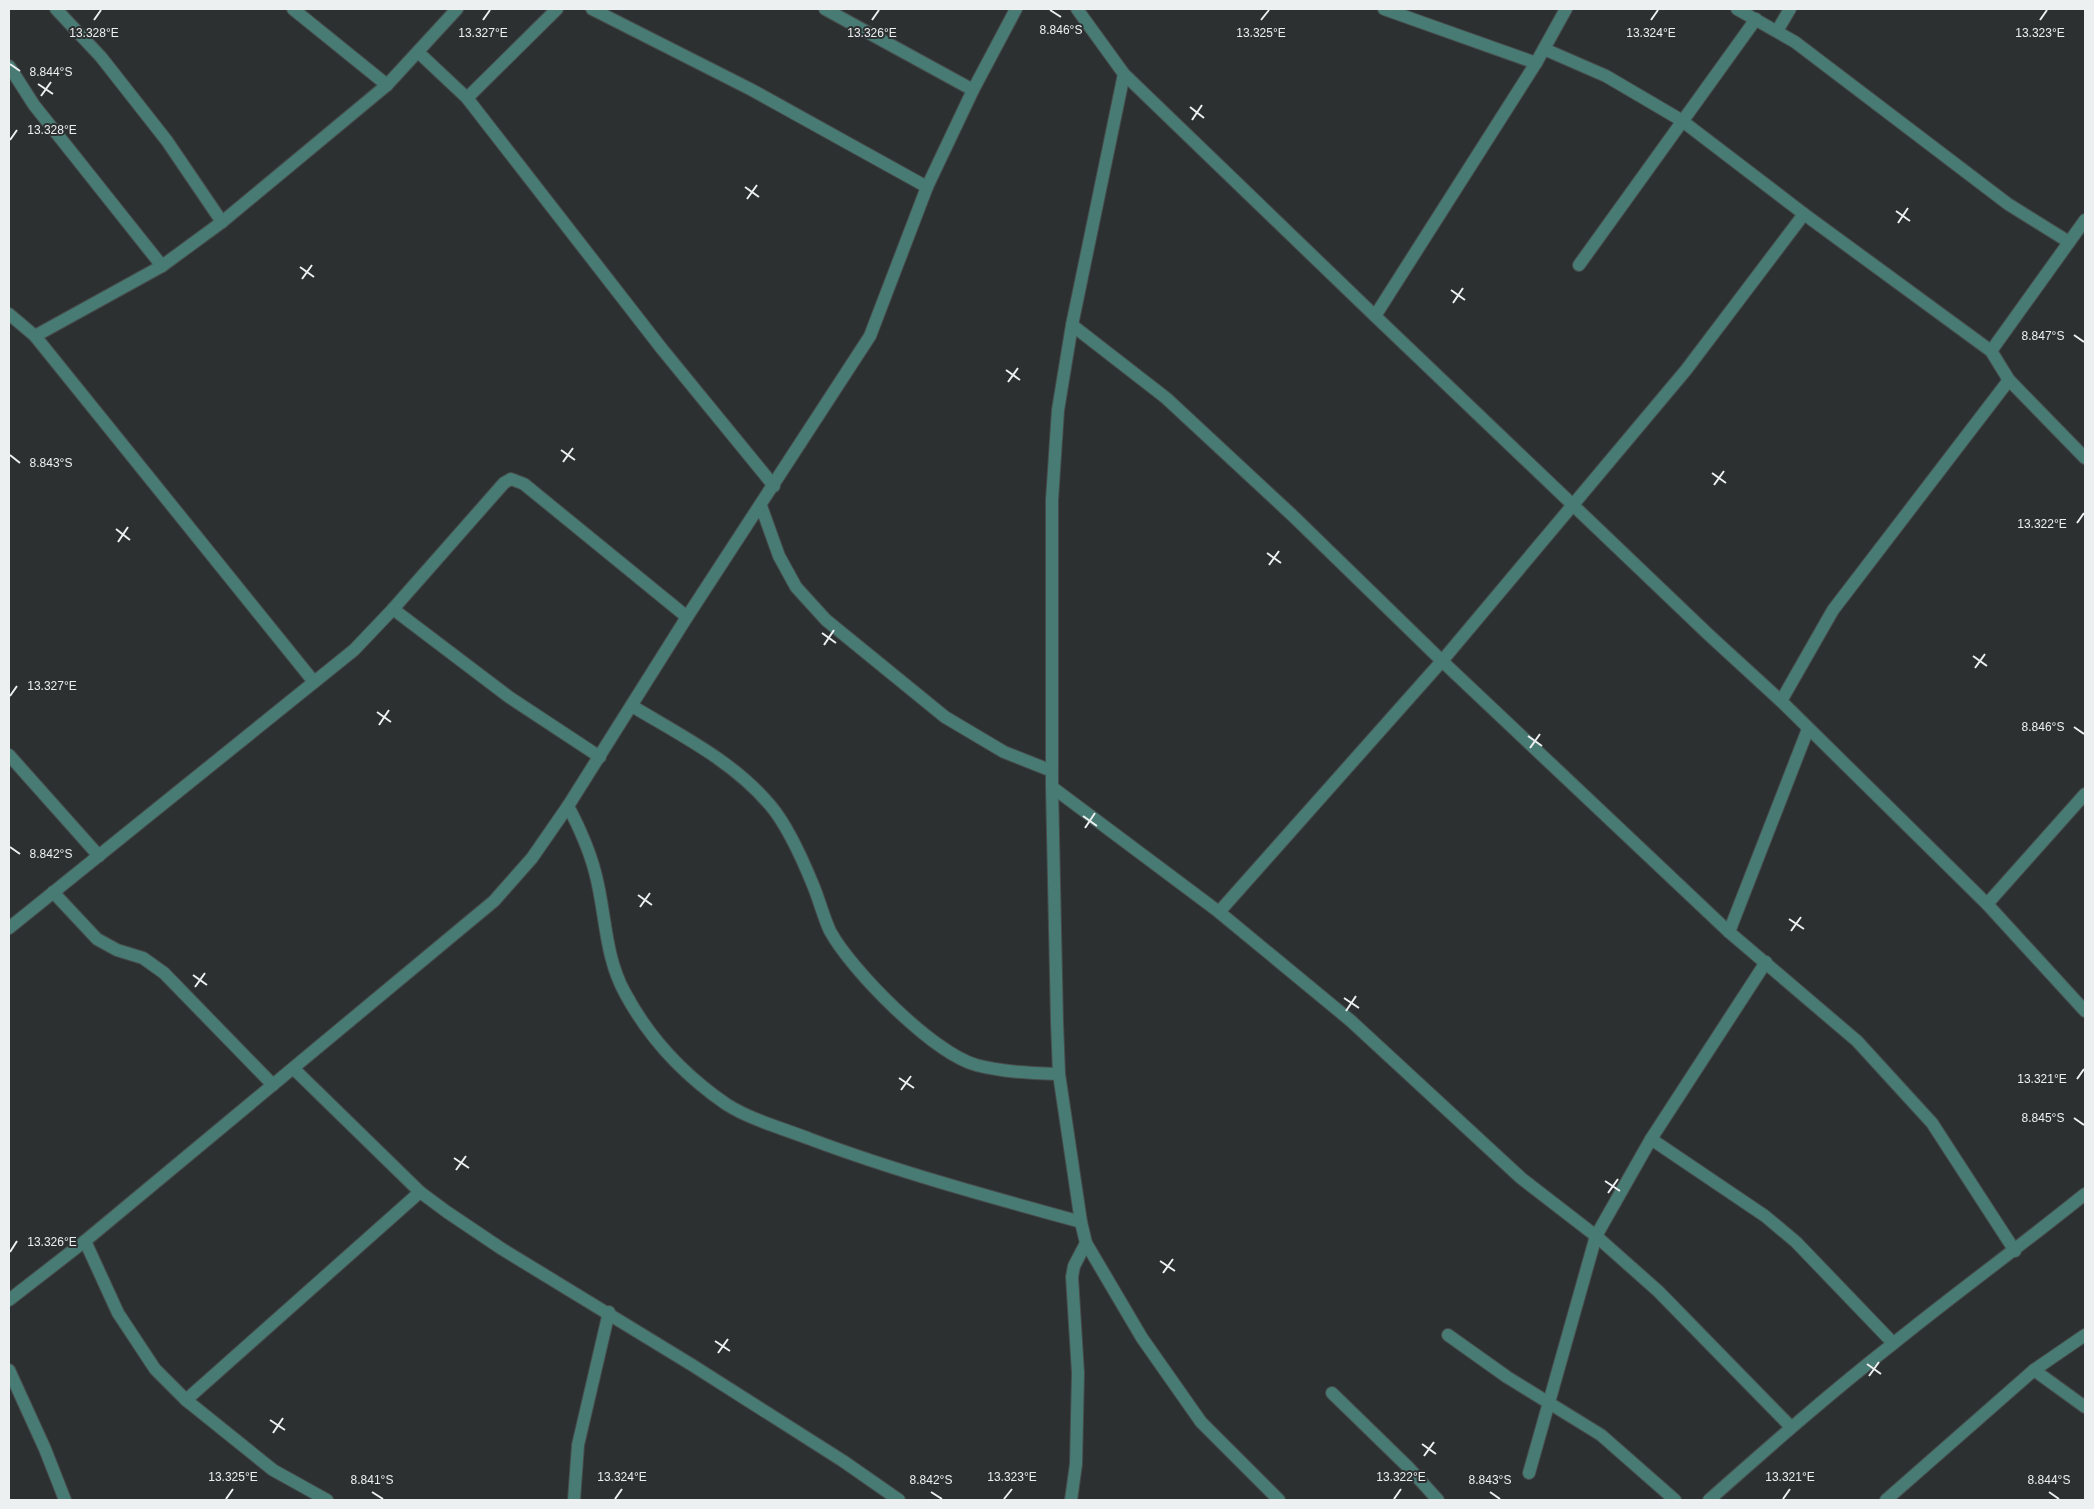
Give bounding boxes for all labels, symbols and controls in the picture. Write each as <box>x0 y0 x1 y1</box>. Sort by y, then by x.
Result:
text: 8.846°S <box>1040 23 1082 37</box>
text: 13.328°E <box>69 26 119 40</box>
text: 13.327°E <box>458 26 508 40</box>
text: 13.326°E <box>847 26 897 40</box>
text: 13.325°E <box>1236 26 1286 40</box>
text: 13.324°E <box>1626 26 1676 40</box>
text: 13.323°E <box>2015 26 2065 40</box>
text: 8.844°S <box>30 65 72 79</box>
text: 13.328°E <box>27 123 77 137</box>
text: 8.847°S <box>2022 329 2064 343</box>
text: 8.843°S <box>30 456 72 470</box>
text: 13.322°E <box>2017 517 2067 531</box>
text: 13.327°E <box>27 679 77 693</box>
text: 8.846°S <box>2022 720 2064 734</box>
text: 8.842°S <box>30 847 72 861</box>
text: 13.321°E <box>2017 1072 2067 1086</box>
text: 8.845°S <box>2022 1111 2064 1125</box>
text: 13.326°E <box>27 1235 77 1249</box>
text: 13.325°E <box>208 1470 258 1484</box>
text: 13.324°E <box>597 1470 647 1484</box>
text: 13.323°E <box>987 1470 1037 1484</box>
text: 13.322°E <box>1376 1470 1426 1484</box>
text: 13.321°E <box>1765 1470 1815 1484</box>
text: 8.841°S <box>351 1473 393 1487</box>
text: 8.842°S <box>910 1473 952 1487</box>
text: 8.843°S <box>1469 1473 1511 1487</box>
text: 8.844°S <box>2028 1473 2070 1487</box>

